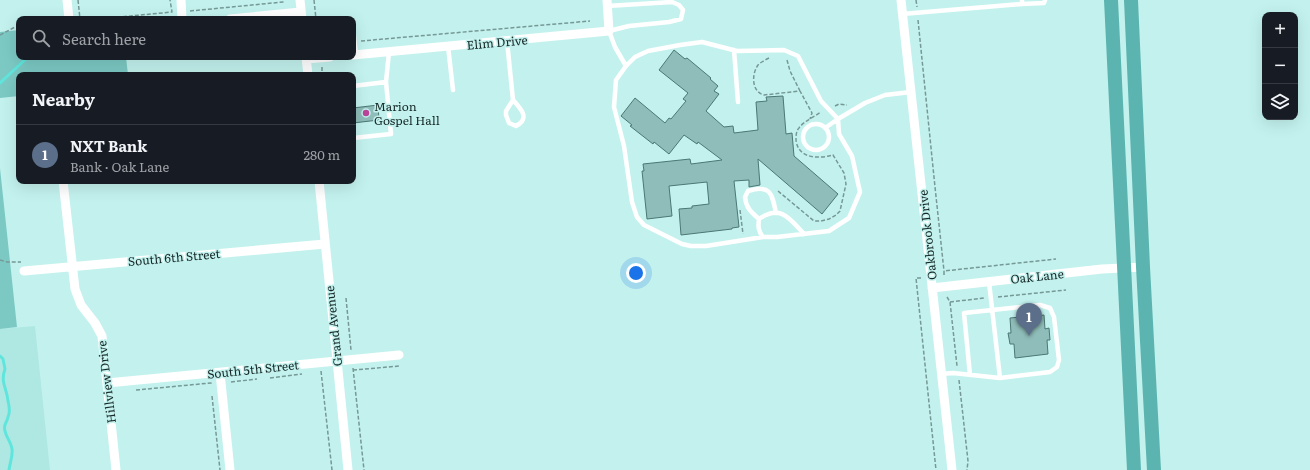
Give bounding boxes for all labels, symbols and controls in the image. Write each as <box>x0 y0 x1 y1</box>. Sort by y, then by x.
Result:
map controls <box>1262 12 1298 120</box>
button: + <box>1262 12 1298 48</box>
search box <box>16 16 356 60</box>
icon: search <box>30 27 52 49</box>
text: Search here <box>62 27 146 50</box>
street label: Elim Drive <box>466 30 528 54</box>
button: − <box>1262 48 1298 84</box>
button: layers <box>1262 84 1298 120</box>
text: Nearby <box>32 86 95 111</box>
place label: Marion Gospel Hall <box>374 97 440 129</box>
marker: Marion Gospel Hall <box>361 108 371 118</box>
text: NXT Bank <box>70 134 147 157</box>
text: 1 <box>42 145 48 164</box>
text: 280 m <box>304 145 340 164</box>
text: Bank · Oak Lane <box>70 157 169 176</box>
street label: Oakbrook Drive <box>913 189 941 281</box>
street label: South 6th Street <box>127 244 221 270</box>
your location <box>626 263 646 283</box>
street label: Oak Lane <box>1010 264 1064 288</box>
street label: Grand Avenue <box>320 285 346 367</box>
pin: 1 <box>1016 303 1042 336</box>
street label: Hillview Drive <box>92 340 120 424</box>
street label: South 5th Street <box>206 355 300 383</box>

